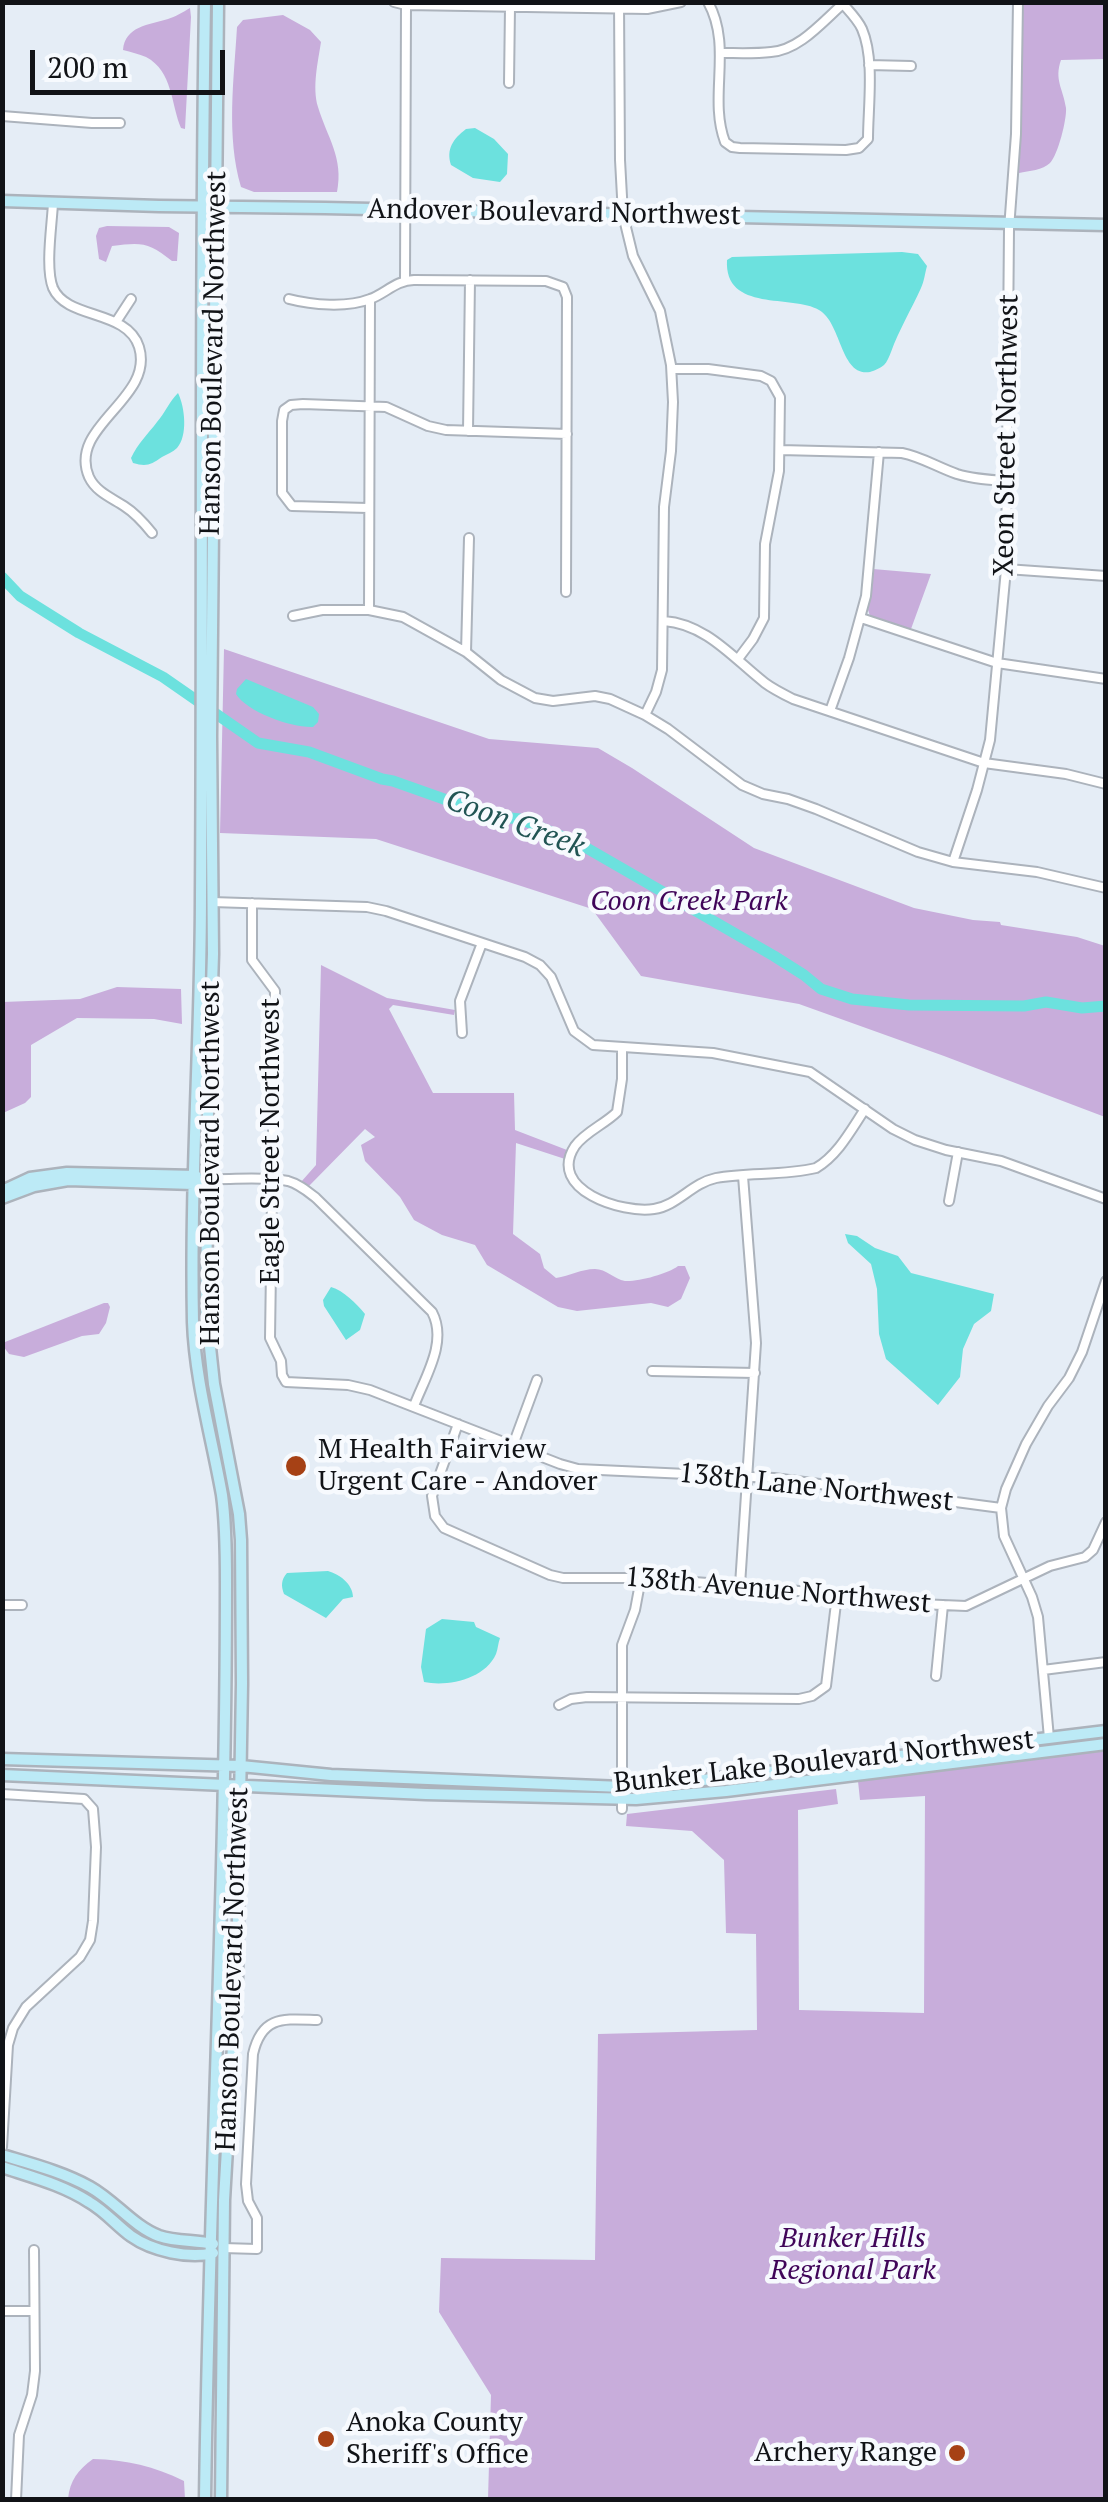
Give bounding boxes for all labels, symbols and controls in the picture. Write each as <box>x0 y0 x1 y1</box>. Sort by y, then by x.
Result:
scale bar <box>35 30 230 92</box>
text: 200 m <box>47 47 128 87</box>
street label: Hanson Boulevard Northwest <box>194 170 234 536</box>
street label: Andover Boulevard Northwest <box>367 193 741 233</box>
street label: Xeon Street Northwest <box>988 294 1026 576</box>
water label: Coon Creek <box>441 782 589 866</box>
park label: Coon Creek Park <box>590 885 788 919</box>
street label: Hanson Boulevard Northwest <box>194 981 228 1345</box>
street label: Eagle Street Northwest <box>254 998 288 1284</box>
place label: M Health Fairview Urgent Care - Andover <box>318 1433 598 1499</box>
marker: M Health Fairview Urgent Care - Andover <box>283 1453 309 1479</box>
street label: 138th Lane Northwest <box>677 1457 955 1519</box>
street label: 138th Avenue Northwest <box>624 1561 932 1621</box>
street label: Bunker Lake Boulevard Northwest <box>612 1723 1036 1801</box>
street label: Hanson Boulevard Northwest <box>210 1786 256 2152</box>
park label: Bunker Hills Regional Park <box>770 2222 936 2288</box>
place label: Anoka County Sheriff's Office <box>346 2406 529 2472</box>
marker: Anoka County Sheriff's Office <box>315 2428 337 2450</box>
place label: Archery Range <box>754 2436 937 2470</box>
marker: Archery Range <box>946 2442 968 2464</box>

